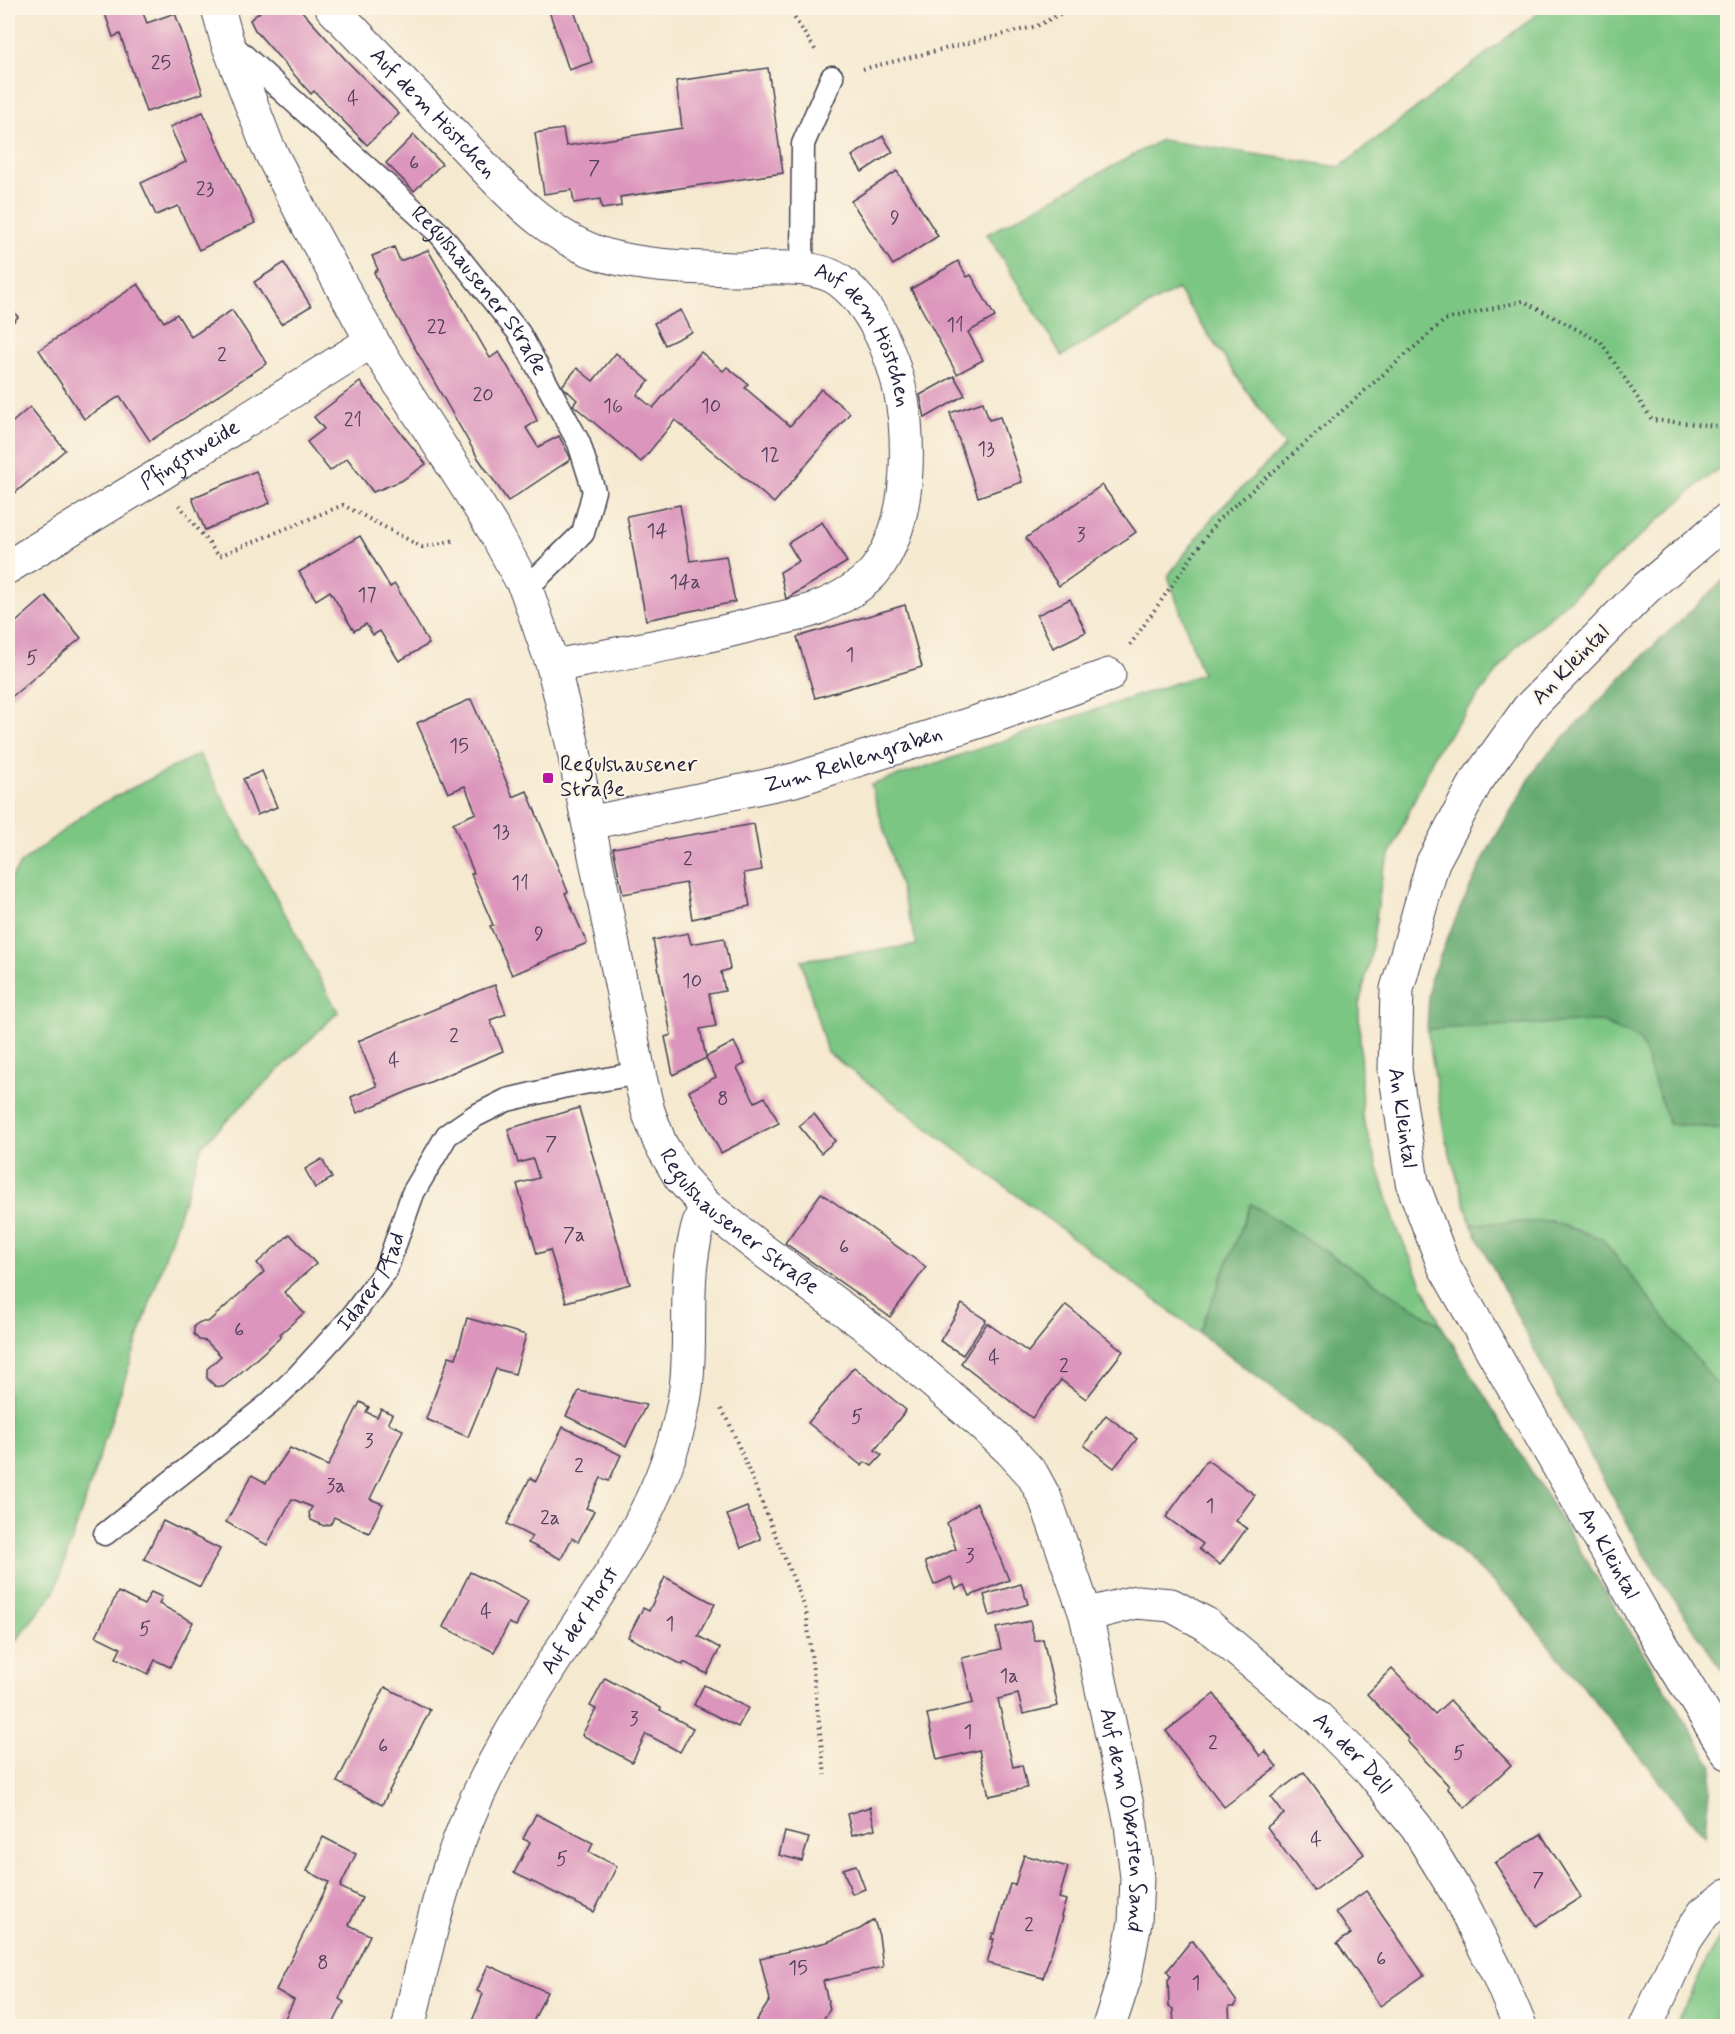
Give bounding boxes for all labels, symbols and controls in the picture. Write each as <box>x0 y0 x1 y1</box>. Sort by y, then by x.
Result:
street label: Auf dem Höstchen <box>363 42 502 185</box>
house number: 25 <box>151 50 171 77</box>
house number: 4 <box>347 86 359 113</box>
house number: 6 <box>409 150 419 177</box>
house number: 7 <box>588 155 600 182</box>
house number: 23 <box>196 176 214 203</box>
street label: Regulshausener Straße <box>405 200 554 381</box>
house number: 9 <box>890 205 900 232</box>
street label: Auf dem Höstchen <box>811 257 917 409</box>
house number: 11 <box>946 312 964 339</box>
house number: 22 <box>427 314 447 341</box>
house number: 2 <box>217 342 227 369</box>
house number: 20 <box>472 382 494 409</box>
house number: 16 <box>603 393 623 420</box>
house number: 10 <box>701 393 721 420</box>
house number: 21 <box>344 407 362 434</box>
street label: Pfingstweide <box>136 413 245 497</box>
house number: 13 <box>977 436 995 463</box>
house number: 12 <box>760 442 780 469</box>
house number: 14 <box>646 518 668 545</box>
house number: 3 <box>1076 522 1086 549</box>
house number: 14a <box>669 569 701 596</box>
house number: 17 <box>358 582 377 609</box>
street label: An Kleintal <box>1526 619 1616 711</box>
house number: 1 <box>846 642 854 669</box>
house number: 5 <box>26 645 38 672</box>
street label: Zum Rehlengraben <box>762 720 946 800</box>
house number: 15 <box>449 733 469 760</box>
place label: Regulshausener Straße <box>560 751 698 804</box>
marker: Regulshausener Straße <box>541 771 555 785</box>
house number: 13 <box>492 819 510 846</box>
house number: 2 <box>683 846 693 873</box>
house number: 11 <box>511 870 529 897</box>
house number: 9 <box>534 921 544 948</box>
house number: 10 <box>682 968 702 995</box>
house number: 2 <box>449 1023 459 1050</box>
house number: 4 <box>388 1048 400 1075</box>
street label: An Kleintal <box>1381 1066 1424 1170</box>
house number: 8 <box>717 1086 729 1113</box>
house number: 7 <box>545 1131 557 1158</box>
street label: Regulshausener Straße <box>652 1144 825 1301</box>
house number: 7a <box>563 1222 585 1249</box>
street label: Idarer Pfad <box>331 1229 412 1338</box>
house number: 6 <box>839 1234 849 1261</box>
house number: 6 <box>234 1317 244 1344</box>
house number: 4 <box>988 1345 1000 1372</box>
house number: 2 <box>1059 1353 1069 1380</box>
house number: 5 <box>851 1404 863 1431</box>
house number: 3 <box>364 1428 374 1455</box>
house number: 2 <box>574 1453 584 1480</box>
house number: 3a <box>326 1473 346 1500</box>
house number: 1 <box>1206 1493 1214 1520</box>
street label: An Kleintal <box>1571 1503 1646 1604</box>
house number: 2a <box>540 1505 560 1532</box>
house number: 3 <box>965 1543 975 1570</box>
street label: Auf der Horst <box>535 1561 626 1680</box>
house number: 4 <box>480 1599 492 1626</box>
house number: 1 <box>666 1611 674 1638</box>
house number: 5 <box>139 1616 151 1643</box>
house number: 1a <box>999 1663 1019 1690</box>
street label: Auf dem Obersten Sand <box>1092 1705 1151 1934</box>
house number: 3 <box>629 1706 639 1733</box>
street label: An der Dell <box>1306 1706 1398 1800</box>
house number: 1 <box>964 1719 972 1746</box>
house number: 2 <box>1208 1730 1218 1757</box>
house number: 6 <box>378 1733 388 1760</box>
house number: 5 <box>1453 1740 1465 1767</box>
house number: 4 <box>1310 1827 1322 1854</box>
house number: 5 <box>556 1846 568 1873</box>
house number: 7 <box>1532 1867 1544 1894</box>
house number: 2 <box>1024 1912 1034 1939</box>
house number: 6 <box>1376 1946 1386 1973</box>
house number: 8 <box>317 1950 329 1977</box>
house number: 15 <box>788 1955 808 1982</box>
house number: 1 <box>1192 1970 1200 1997</box>

